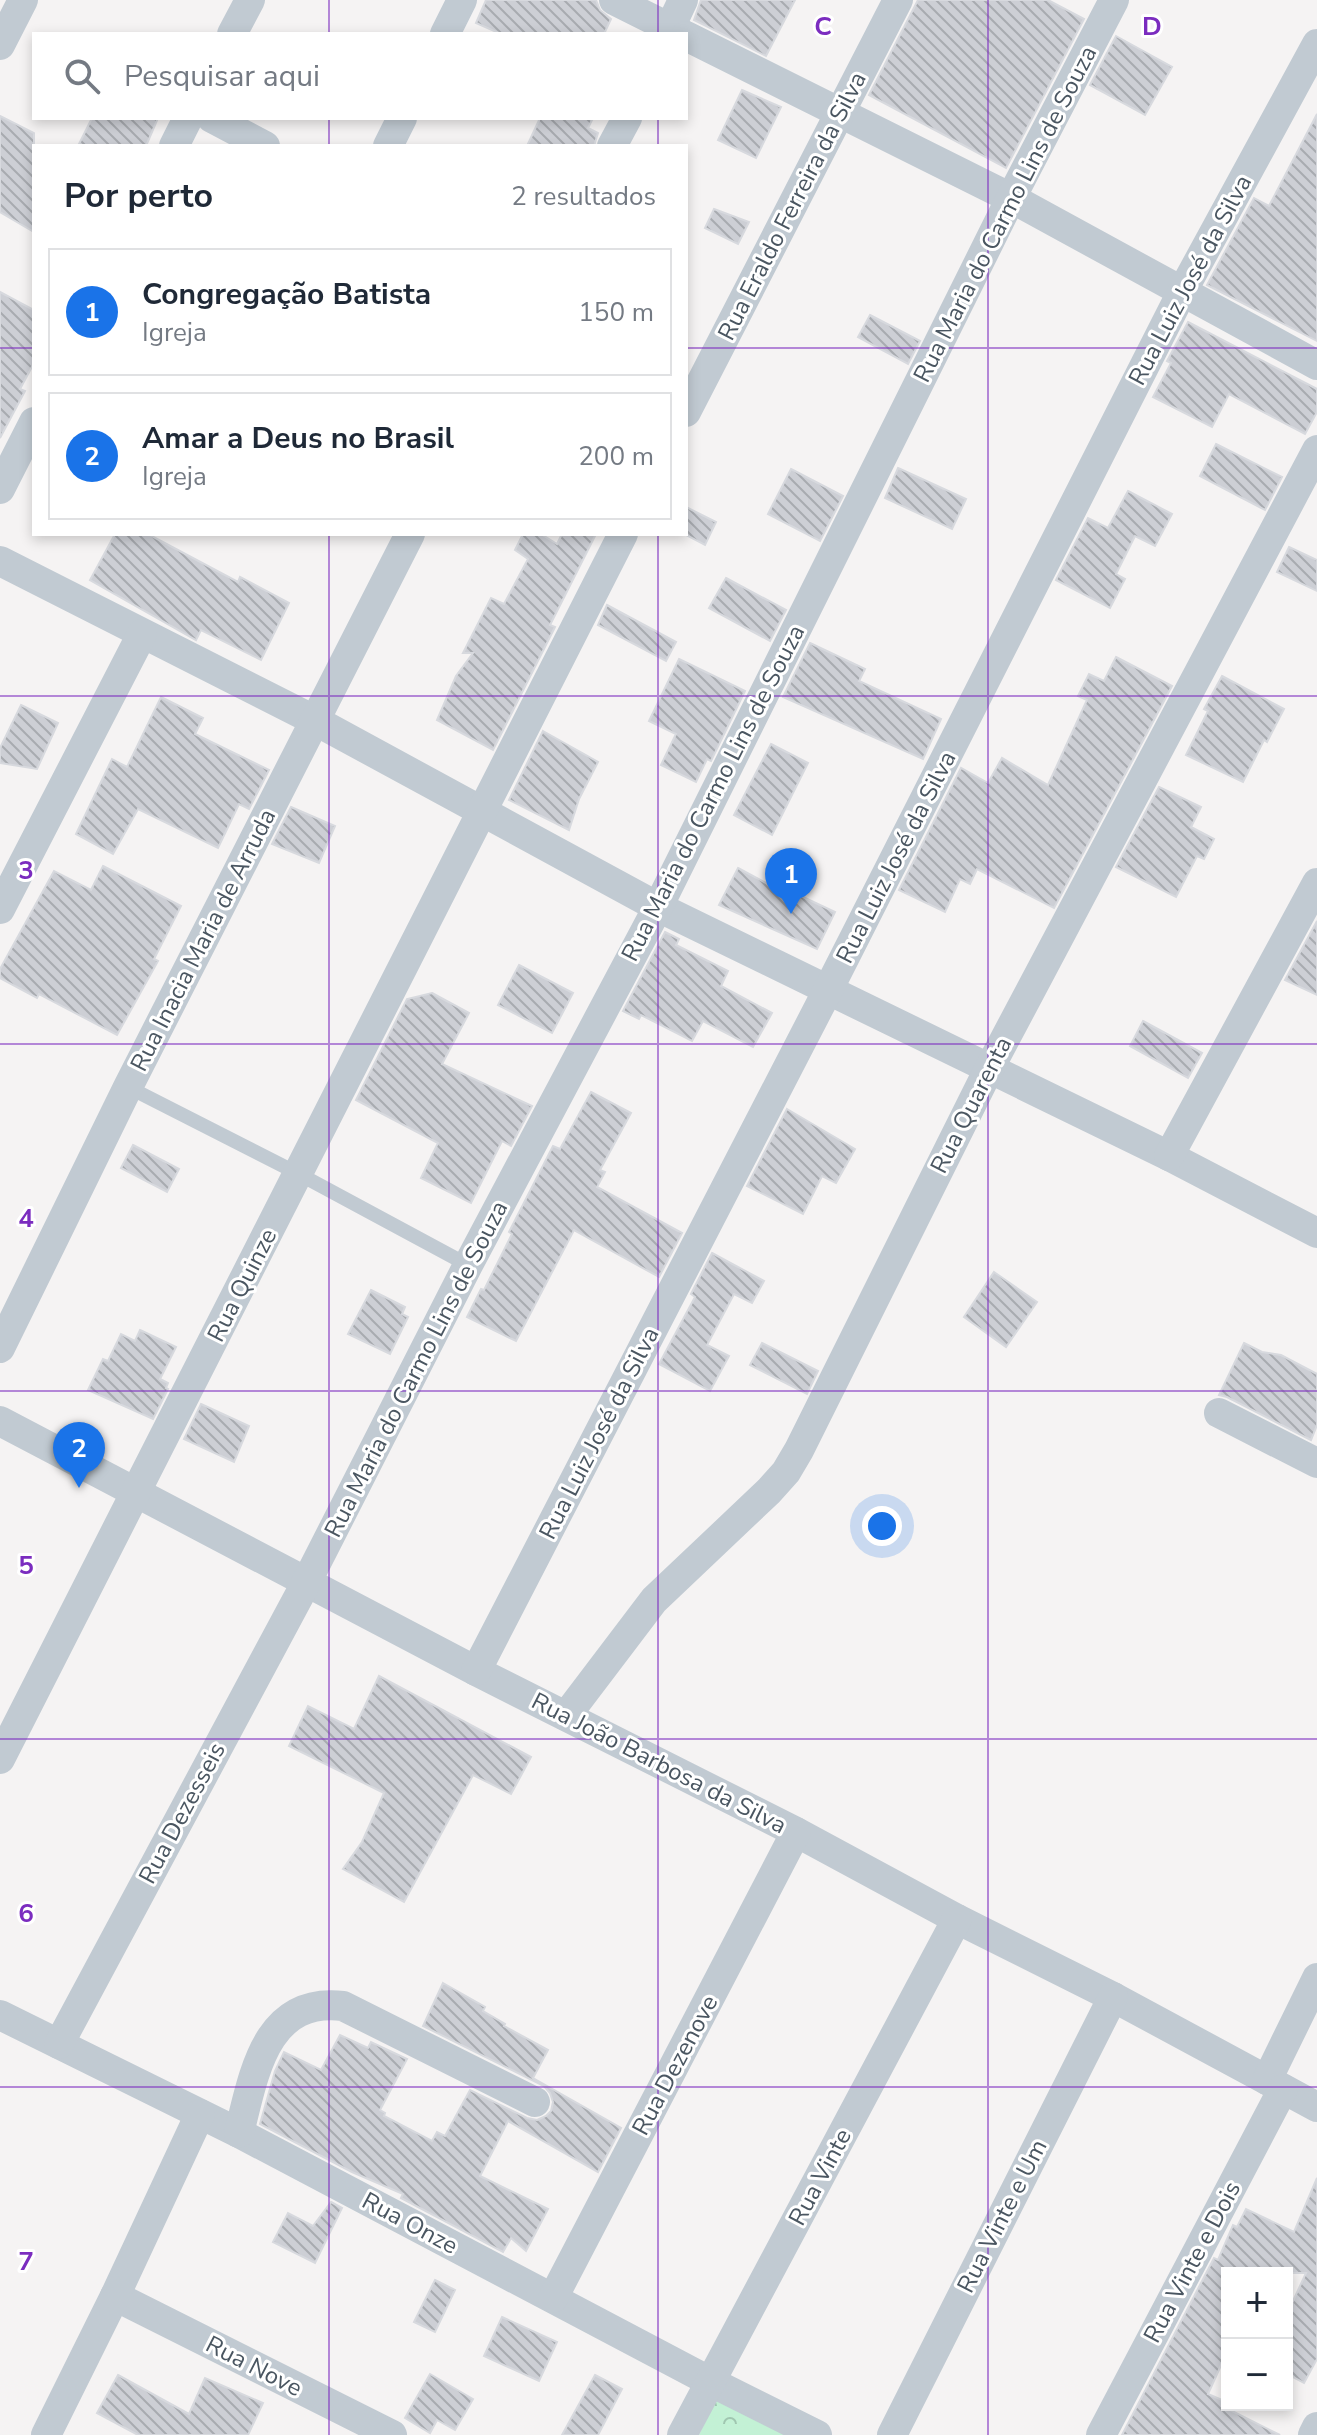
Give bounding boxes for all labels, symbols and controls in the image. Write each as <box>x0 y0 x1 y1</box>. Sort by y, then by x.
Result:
text: C <box>814 9 832 44</box>
text: D <box>1142 9 1162 44</box>
search box <box>32 32 688 120</box>
street label: Rua Maria do Carmo Lins de Souza <box>906 40 1104 388</box>
icon: search <box>60 54 104 98</box>
text: Pesquisar aqui <box>124 56 320 97</box>
street label: Rua Eraldo Ferreira da Silva <box>710 66 874 346</box>
street label: Rua Luiz José da Silva <box>1121 169 1259 391</box>
text: Por perto <box>64 173 213 219</box>
text: 2 resultados <box>511 179 656 214</box>
text: Congregação Batista <box>142 274 431 315</box>
text: 1 <box>84 295 100 330</box>
text: 150 m <box>578 295 654 330</box>
text: Igreja <box>142 315 207 350</box>
text: Amar a Deus no Brasil <box>142 418 454 459</box>
text: 2 <box>84 439 100 474</box>
text: 200 m <box>578 439 654 474</box>
text: Igreja <box>142 459 207 494</box>
street label: Rua Maria do Carmo Lins de Souza <box>614 619 812 967</box>
street label: Rua Luiz José da Silva <box>829 745 963 969</box>
street label: Rua Inacia Maria de Arruda <box>123 803 283 1077</box>
pin: 1 <box>765 848 817 914</box>
text: 3 <box>18 853 34 888</box>
street label: Rua Quarenta <box>923 1031 1019 1179</box>
street label: Rua Maria do Carmo Lins de Souza <box>317 1195 515 1543</box>
text: 4 <box>18 1201 34 1236</box>
street label: Rua Quinze <box>200 1223 284 1347</box>
street label: Rua Luiz José da Silva <box>532 1321 666 1545</box>
pin: 2 <box>53 1422 105 1488</box>
your location <box>862 1506 902 1546</box>
text: 5 <box>18 1548 34 1583</box>
street label: Rua João Barbosa da Silva <box>526 1685 792 1841</box>
street label: Rua Dezesseis <box>131 1737 233 1889</box>
text: 6 <box>18 1896 34 1931</box>
street label: Rua Dezenove <box>625 1989 725 2141</box>
street label: Rua Vinte <box>781 2123 859 2231</box>
street label: Rua Vinte e Um <box>950 2134 1054 2298</box>
street label: Rua Vinte e Dois <box>1136 2176 1248 2348</box>
street label: Rua Onze <box>357 2184 463 2262</box>
text: 7 <box>18 2244 34 2279</box>
map controls <box>1221 2267 1293 2411</box>
button: + <box>1221 2267 1293 2339</box>
street label: Rua Nove <box>200 2328 308 2404</box>
button: − <box>1221 2339 1293 2411</box>

